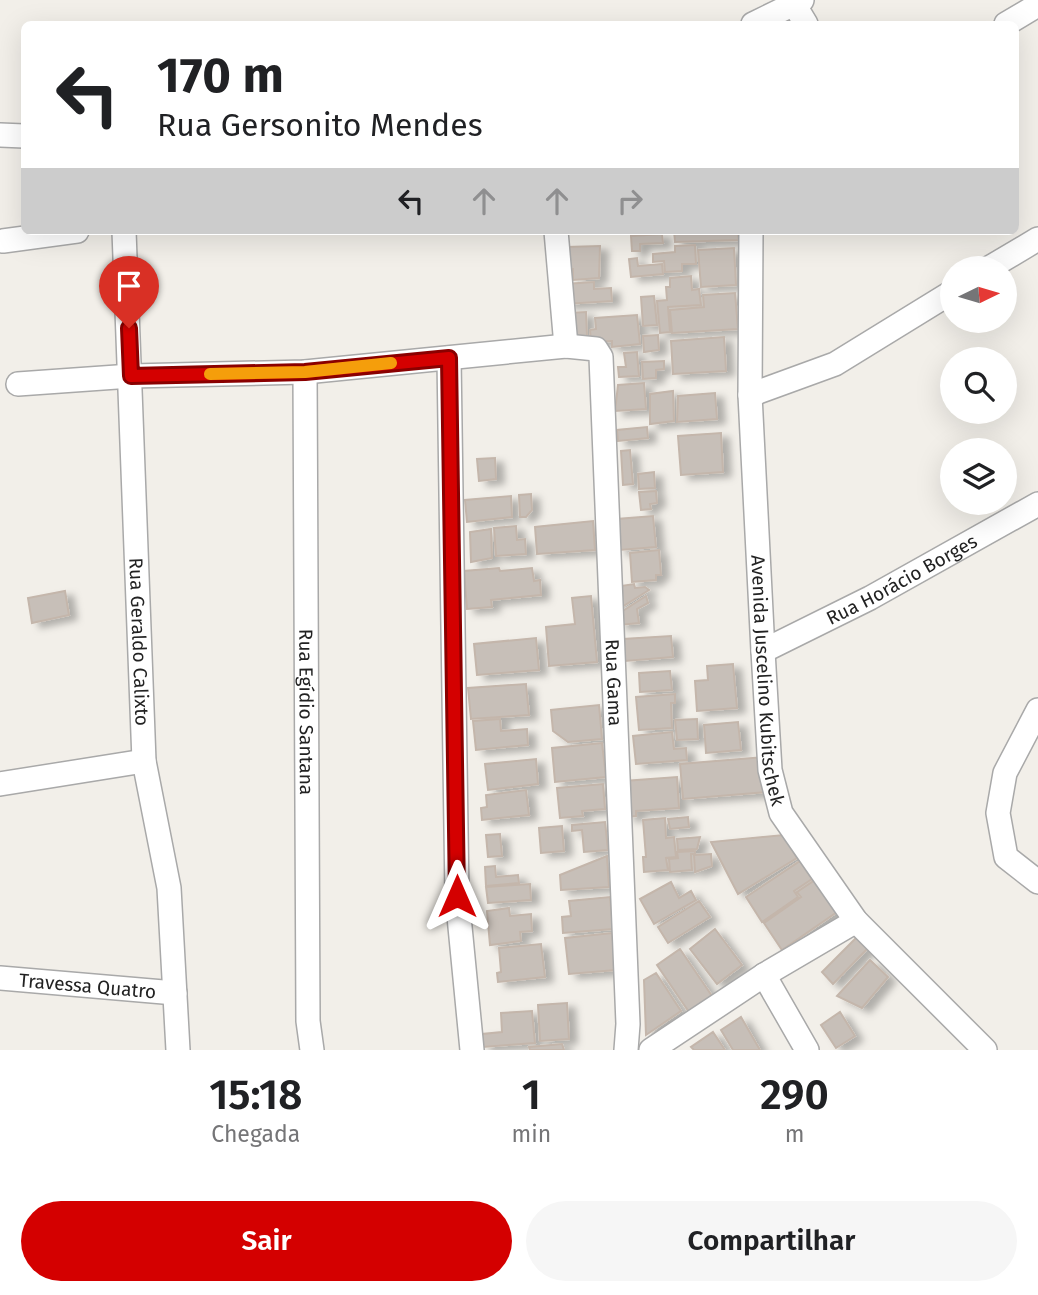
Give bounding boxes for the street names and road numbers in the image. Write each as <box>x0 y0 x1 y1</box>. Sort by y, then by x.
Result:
street label: Rua Horácio Borges <box>822 529 981 629</box>
street label: Avenida Juscelino Kubitschek <box>747 554 790 808</box>
street label: Rua Geraldo Calixto <box>125 557 154 726</box>
street label: Rua Egídio Santana <box>295 629 318 795</box>
street label: Rua Gama <box>601 639 627 726</box>
street label: Travessa Quatro <box>18 968 157 1003</box>

